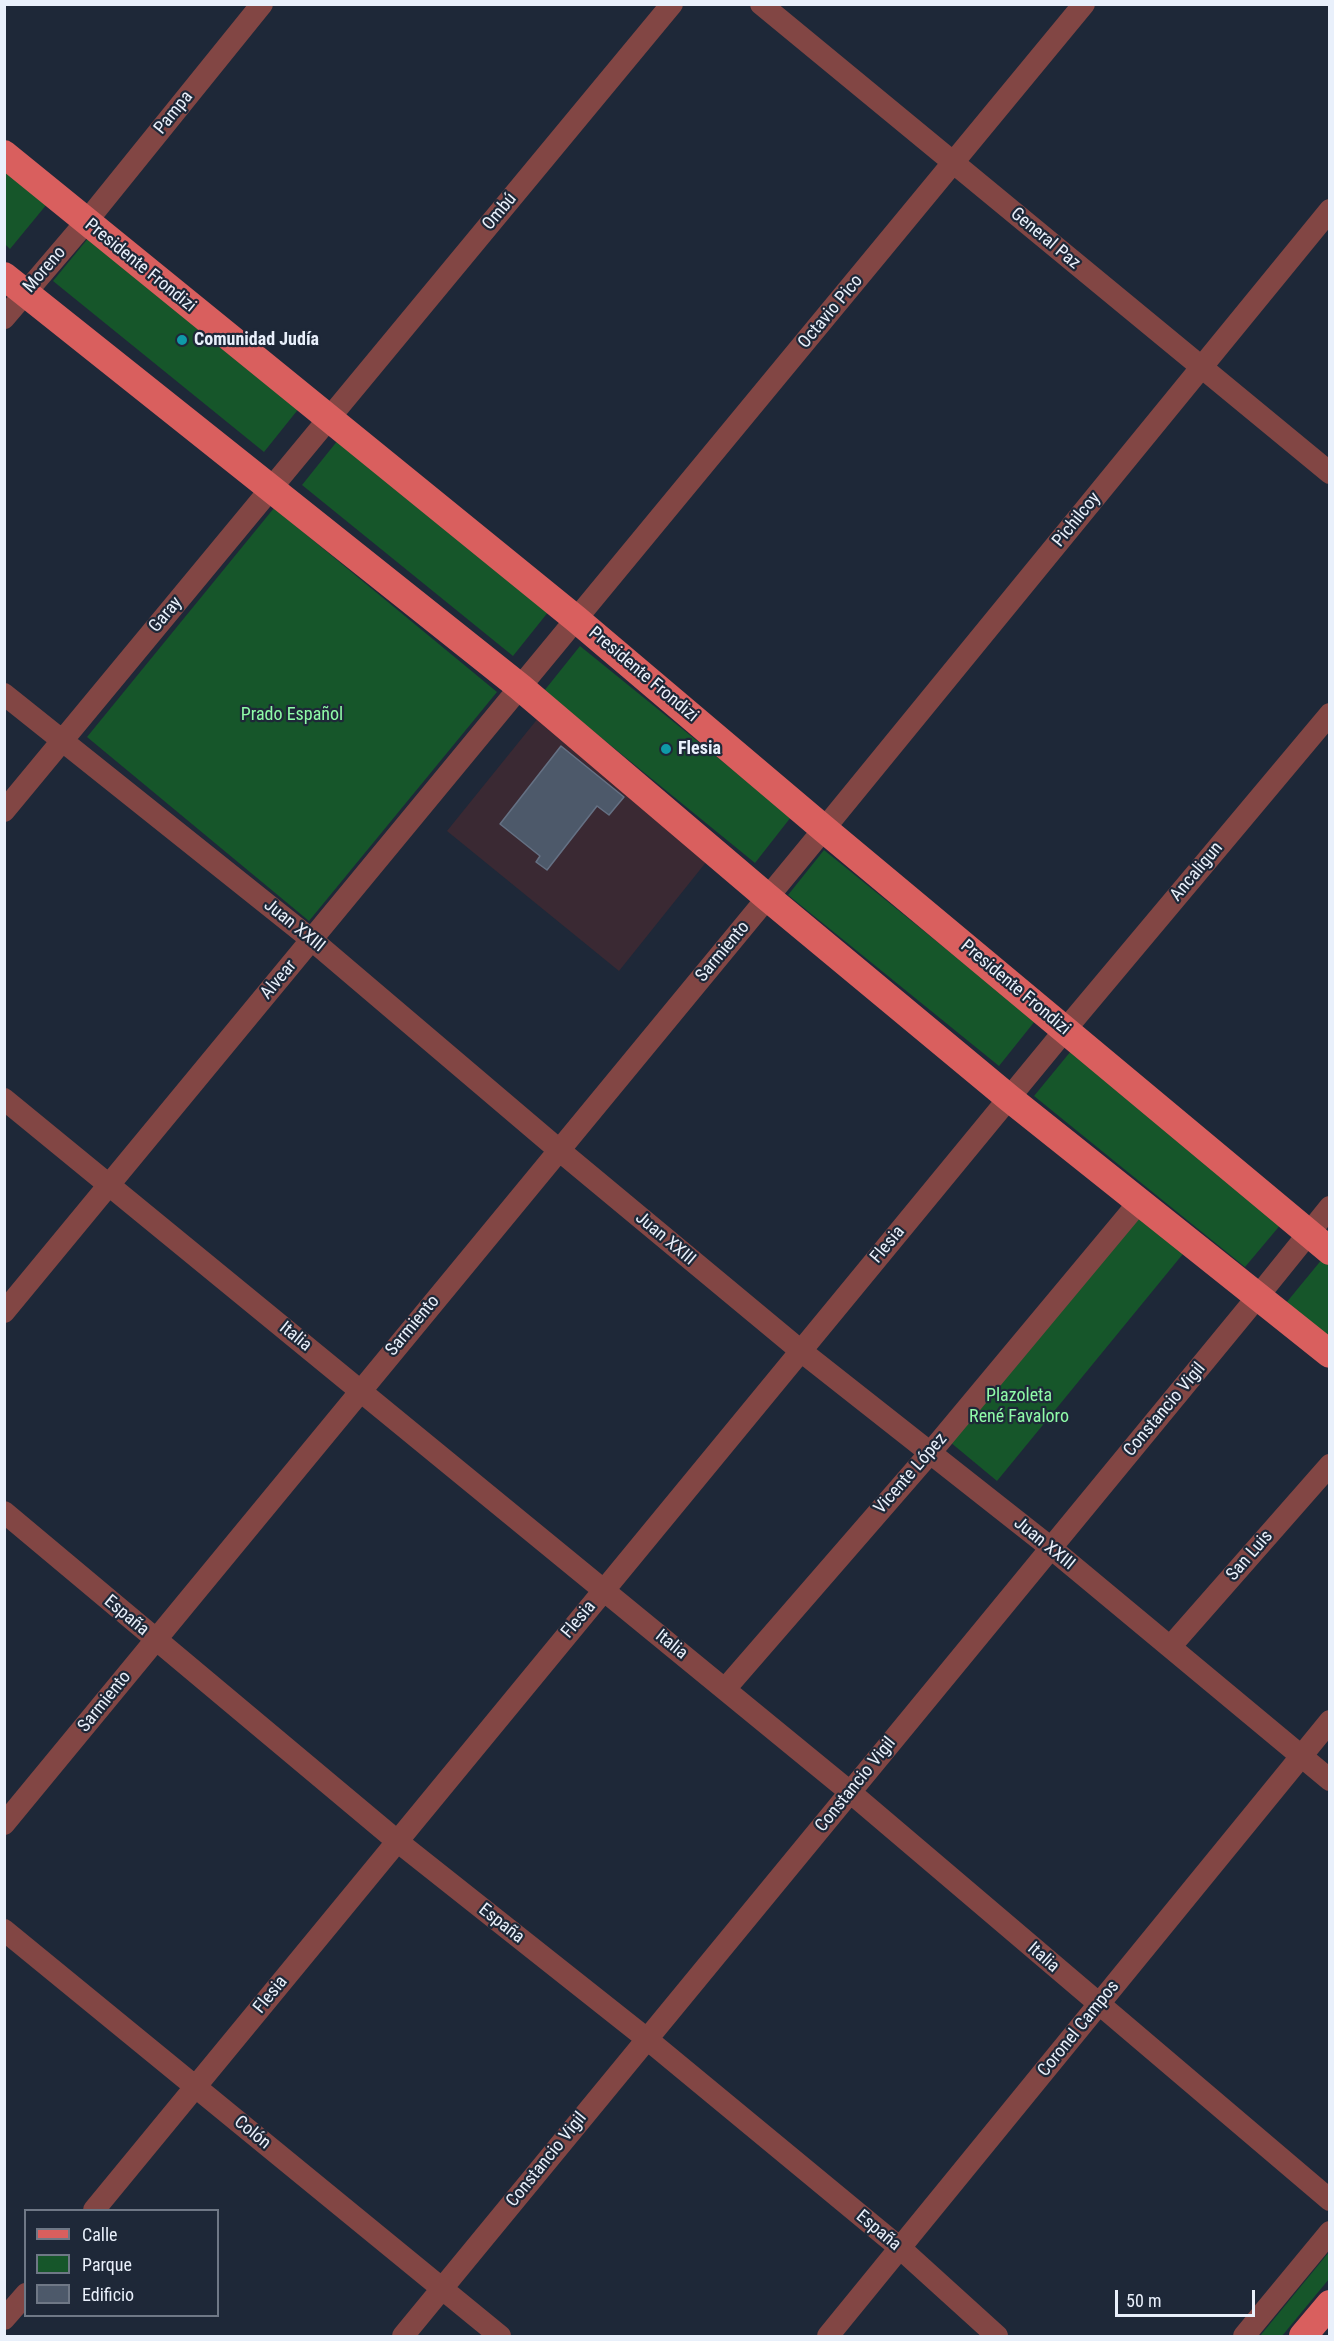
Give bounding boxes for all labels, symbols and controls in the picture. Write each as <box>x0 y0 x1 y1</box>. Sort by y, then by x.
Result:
street label: Pampa <box>150 87 198 139</box>
street label: Ombú <box>478 189 522 235</box>
street label: General Paz <box>1006 204 1084 274</box>
street label: Presidente Frondizi <box>80 215 200 317</box>
street label: Moreno <box>19 242 71 298</box>
street label: Octavio Pico <box>794 271 868 353</box>
place label: Comunidad Judía <box>194 329 319 351</box>
marker: Comunidad Judía <box>175 333 189 347</box>
street label: Pichilcoy <box>1048 488 1106 552</box>
street label: Garay <box>145 593 187 637</box>
street label: Presidente Frondizi <box>584 623 702 727</box>
park label: Prado Español <box>241 704 343 726</box>
place label: Flesia <box>678 738 721 760</box>
marker: Flesia <box>659 742 673 756</box>
street label: Ancaligun <box>1166 838 1228 906</box>
street label: Juan XXIII <box>259 895 329 957</box>
street label: Sarmiento <box>691 917 755 987</box>
street label: Presidente Frondizi <box>956 936 1074 1040</box>
street label: Alvear <box>256 956 302 1004</box>
street label: Juan XXIII <box>630 1208 700 1270</box>
street label: Flesia <box>866 1222 910 1268</box>
street label: Sarmiento <box>381 1291 445 1361</box>
street label: Italia <box>274 1317 316 1357</box>
street label: Constancio Vigil <box>1120 1359 1210 1461</box>
park label: Plazoleta René Favaloro <box>969 1385 1069 1428</box>
street label: Vicente López <box>870 1429 952 1519</box>
street label: Juan XXIII <box>1009 1513 1079 1575</box>
street label: San Luis <box>1222 1526 1278 1586</box>
street label: España <box>99 1591 153 1641</box>
street label: Flesia <box>557 1597 601 1643</box>
street label: Italia <box>650 1625 692 1665</box>
street label: Sarmiento <box>74 1667 136 1737</box>
street label: Constancio Vigil <box>811 1733 901 1837</box>
street label: España <box>474 1899 528 1949</box>
street label: Italia <box>1023 1938 1063 1978</box>
street label: Flesia <box>249 1972 293 2018</box>
street label: Coronel Campos <box>1034 1977 1124 2081</box>
street label: Constancio Vigil <box>502 2108 592 2212</box>
street label: Colón <box>229 2112 275 2154</box>
street label: España <box>851 2206 905 2256</box>
legend <box>24 2209 219 2317</box>
text: Calle <box>82 2224 118 2245</box>
text: Parque <box>82 2254 132 2275</box>
scale bar <box>1118 2278 1258 2316</box>
text: Edificio <box>82 2284 134 2305</box>
text: 50 m <box>1126 2290 1161 2311</box>

